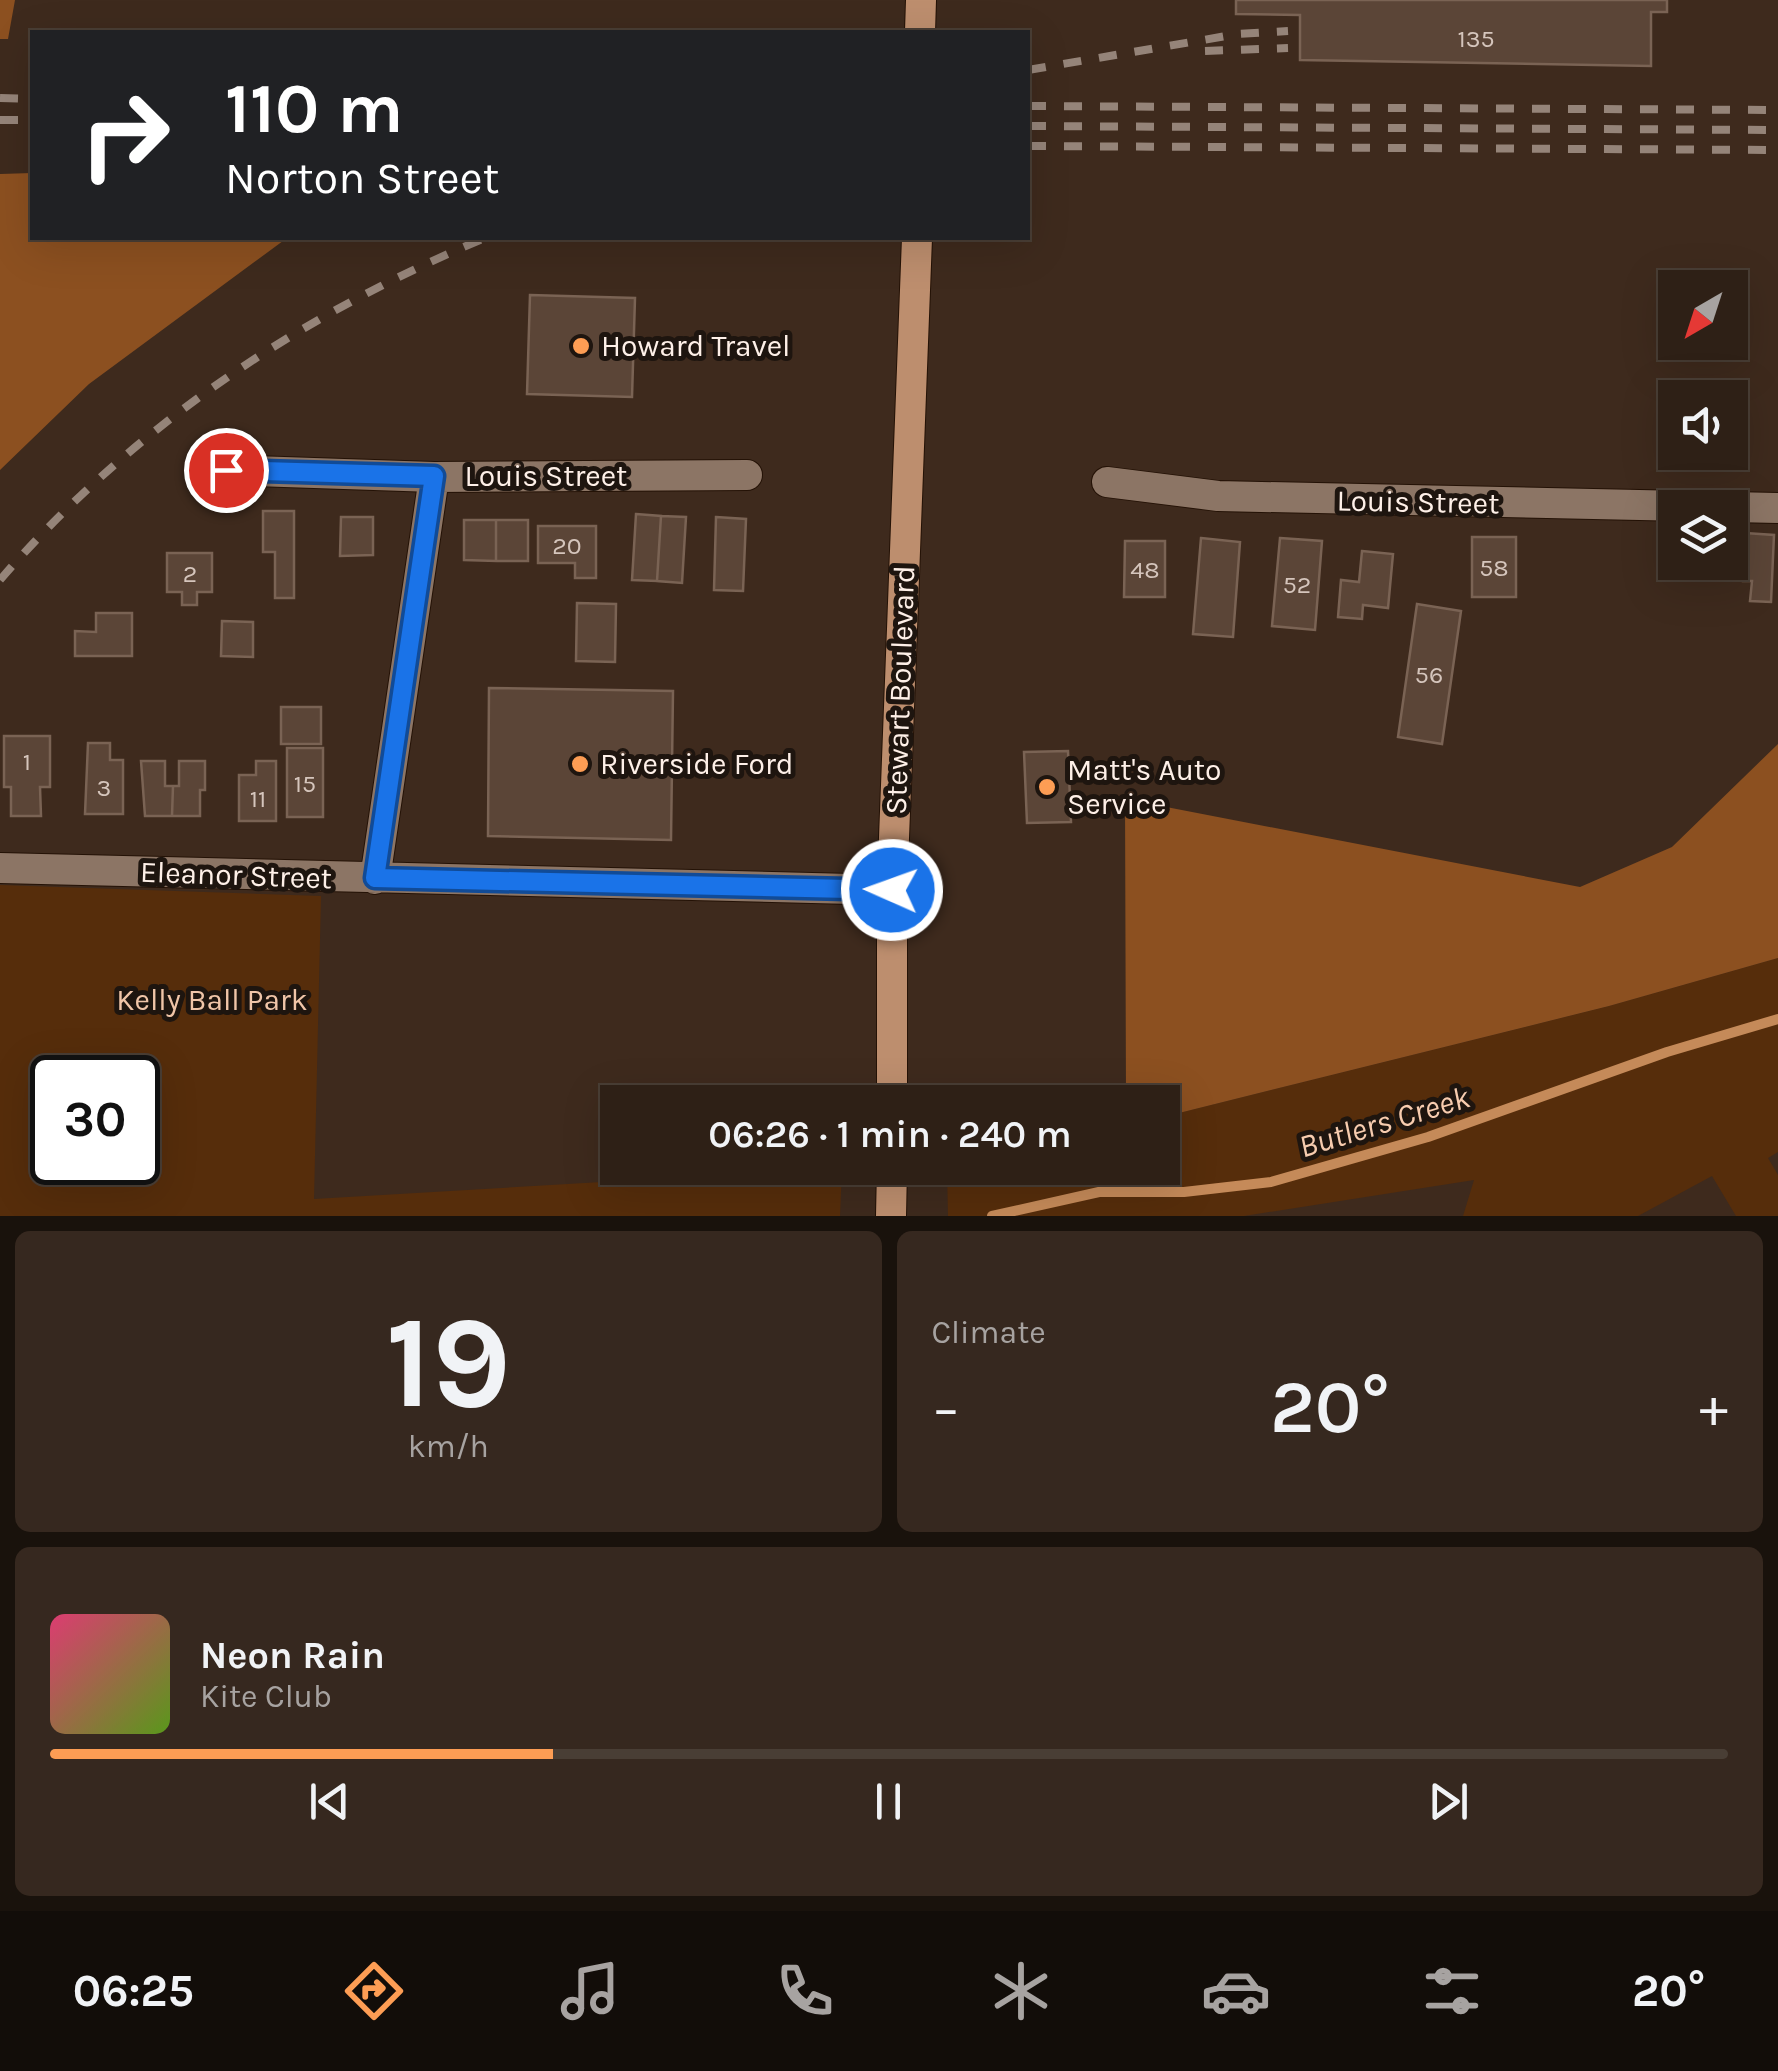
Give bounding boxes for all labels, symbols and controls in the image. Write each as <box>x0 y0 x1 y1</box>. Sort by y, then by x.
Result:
house number: 135 <box>1457 24 1495 53</box>
text: 110 m <box>225 68 403 150</box>
icon: right <box>60 70 190 200</box>
text: Norton Street <box>225 152 500 204</box>
north arrow <box>1658 270 1748 360</box>
map controls <box>1658 270 1748 580</box>
place label: Howard Travel <box>601 328 791 364</box>
marker: Howard Travel <box>570 335 592 357</box>
button: sound <box>1658 380 1748 470</box>
pin <box>184 428 269 513</box>
icon: arrive <box>199 443 254 498</box>
street label: Louis Street <box>465 458 627 494</box>
street label: Louis Street <box>1336 483 1500 521</box>
button: layers <box>1658 490 1748 580</box>
house number: 20 <box>552 531 582 560</box>
house number: 58 <box>1479 553 1509 582</box>
house number: 48 <box>1130 555 1160 584</box>
house number: 2 <box>183 559 197 588</box>
street label: Stewart Boulevard <box>878 565 922 815</box>
house number: 52 <box>1283 570 1311 599</box>
house number: 56 <box>1415 660 1443 689</box>
place label: Riverside Ford <box>600 746 794 782</box>
house number: 1 <box>23 747 31 776</box>
place label: Matt's Auto Service <box>1067 752 1222 822</box>
marker: Riverside Ford <box>569 753 591 775</box>
house number: 15 <box>294 769 316 798</box>
house number: 3 <box>97 773 111 802</box>
marker: Matt's Auto Service <box>1036 776 1058 798</box>
house number: 11 <box>250 784 266 813</box>
position arrow <box>840 838 944 942</box>
street label: Eleanor Street <box>139 854 333 896</box>
park label: Kelly Ball Park <box>116 982 308 1018</box>
speed limit sign: 30 <box>30 1055 160 1185</box>
water label: Butlers Creek <box>1294 1078 1475 1166</box>
text: 06:26 · 1 min · 240 m <box>708 1112 1072 1157</box>
text: 19 <box>385 1287 511 1439</box>
text: Climate <box>932 1314 1046 1351</box>
text: 20° <box>1270 1363 1390 1451</box>
text: − <box>932 1376 960 1440</box>
text: + <box>1699 1376 1728 1440</box>
text: km/h <box>408 1428 489 1465</box>
text: Neon Rain <box>200 1633 385 1678</box>
text: Kite Club <box>200 1678 332 1715</box>
icon: previous <box>302 1774 357 1829</box>
icon: pause <box>861 1774 916 1829</box>
icon: next <box>1421 1774 1476 1829</box>
icon: directions <box>339 1956 409 2026</box>
icon: music <box>555 1956 625 2026</box>
icon: phone <box>770 1956 840 2026</box>
icon: climate <box>986 1956 1056 2026</box>
icon: car <box>1201 1956 1271 2026</box>
icon: filters <box>1417 1956 1487 2026</box>
text: 06:25 <box>73 1965 194 2017</box>
text: 20° <box>1632 1965 1705 2017</box>

